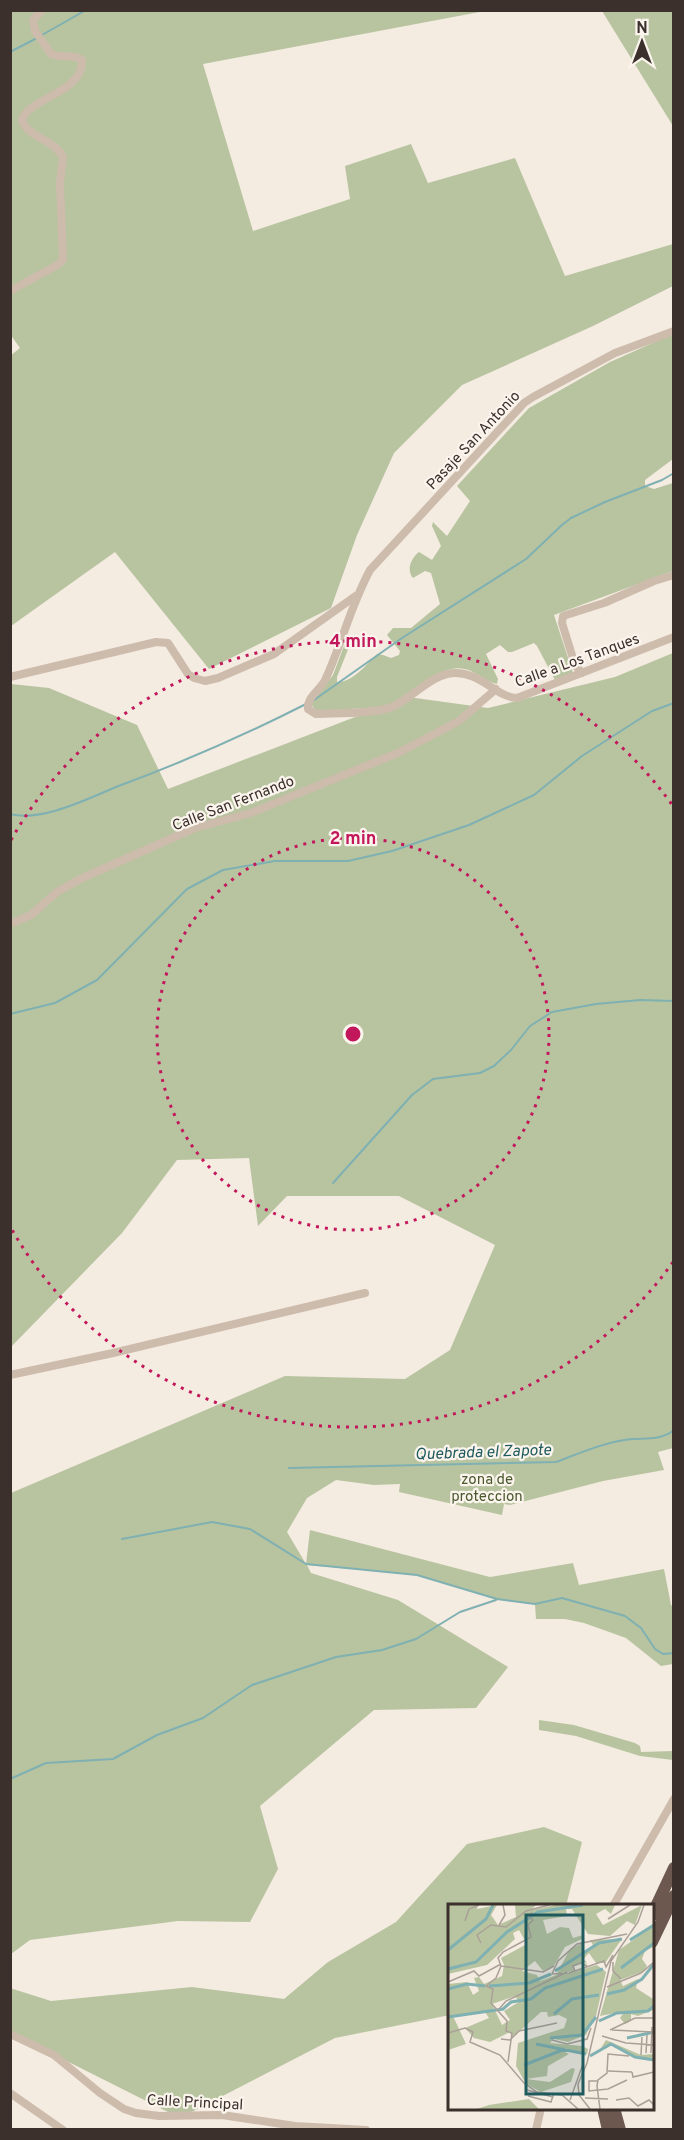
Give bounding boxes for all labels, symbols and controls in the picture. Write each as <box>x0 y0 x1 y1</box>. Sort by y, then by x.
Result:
north arrow <box>612 12 672 72</box>
text: N <box>636 19 648 39</box>
street label: Pasaje San Antonio <box>423 387 525 495</box>
street label: Calle a Los Tanques <box>513 630 642 693</box>
text: 4 min <box>329 631 377 654</box>
street label: Calle San Fernando <box>170 772 297 836</box>
text: 2 min <box>329 828 377 851</box>
centre of rings <box>343 1024 363 1044</box>
water label: Quebrada el Zapote <box>415 1441 552 1465</box>
park label: zona de proteccion <box>451 1471 523 1507</box>
inset map <box>448 1904 654 2110</box>
street label: Calle Principal <box>146 2091 244 2116</box>

